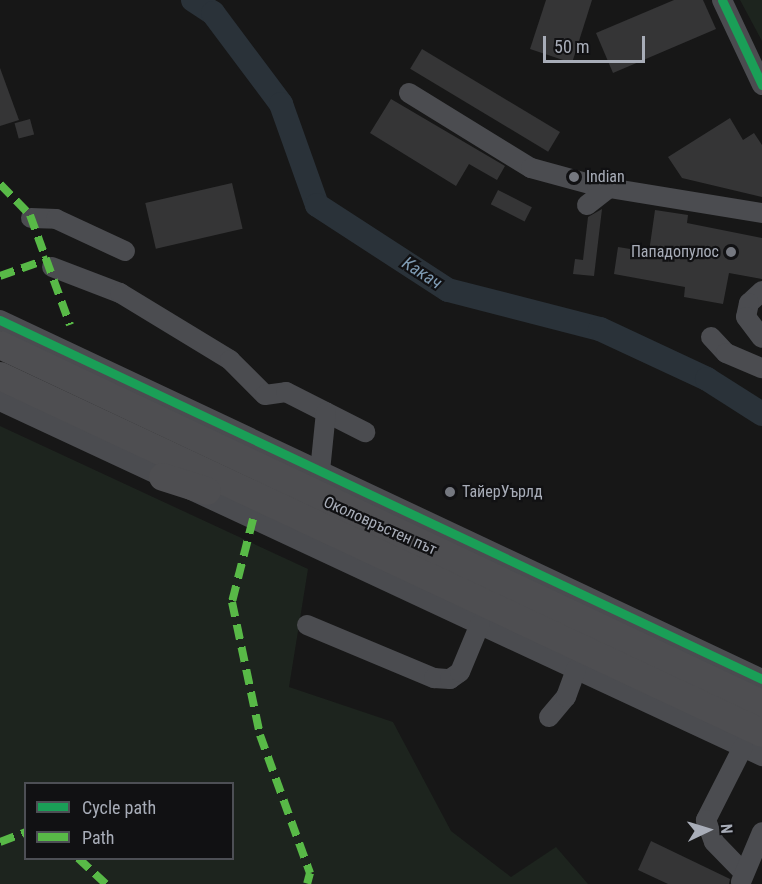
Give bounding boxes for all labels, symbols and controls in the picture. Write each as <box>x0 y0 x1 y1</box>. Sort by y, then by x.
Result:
scale bar <box>546 24 648 62</box>
text: 50 m <box>554 36 589 57</box>
place label: Indian <box>586 167 625 187</box>
marker: Indian <box>567 170 581 184</box>
place label: Пападопулос <box>631 242 719 262</box>
marker: Пападопулос <box>724 245 738 259</box>
water label: Какач <box>398 252 446 294</box>
place label: ТайерУърлд <box>462 482 543 502</box>
marker: ТайерУърлд <box>443 485 457 499</box>
street label: Околовръстен път <box>321 492 439 560</box>
legend <box>24 782 234 860</box>
text: Cycle path <box>82 797 156 818</box>
north arrow <box>678 800 738 860</box>
text: N <box>717 823 736 834</box>
text: Path <box>82 827 115 848</box>

